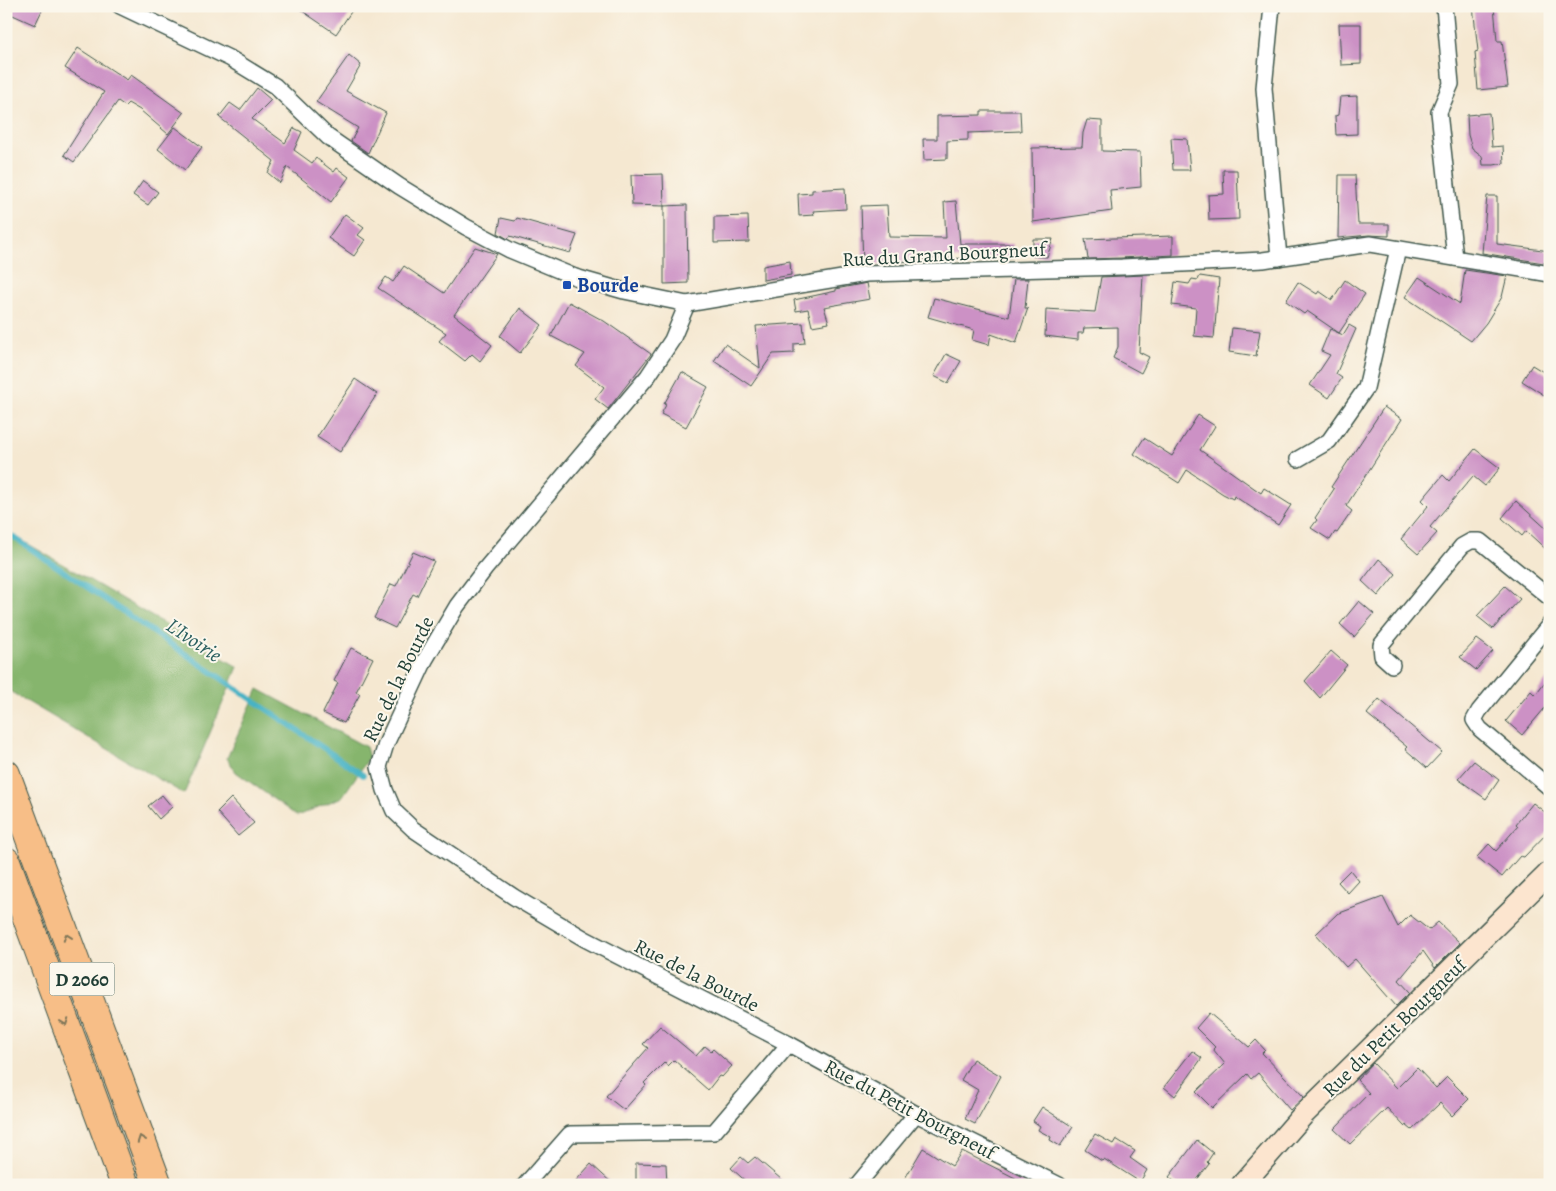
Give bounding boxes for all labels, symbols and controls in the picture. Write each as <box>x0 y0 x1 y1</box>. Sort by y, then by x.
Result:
street label: Rue du Grand Bourgneuf <box>842 236 1050 273</box>
place label: Bourde <box>577 272 639 299</box>
marker: Bourde <box>561 279 573 291</box>
water label: L'Ivoirie <box>161 611 228 669</box>
street label: Rue de la Bourde <box>356 612 441 747</box>
street label: Rue de la Bourde <box>630 932 764 1019</box>
one-way arrow <box>63 933 73 942</box>
street label: Rue du Petit Bourgneuf <box>1317 949 1475 1103</box>
road number: D 2060 <box>49 962 114 996</box>
one-way arrow <box>59 1018 69 1026</box>
street label: Rue du Petit Bourgneuf <box>819 1053 1003 1168</box>
one-way arrow <box>137 1135 147 1144</box>

